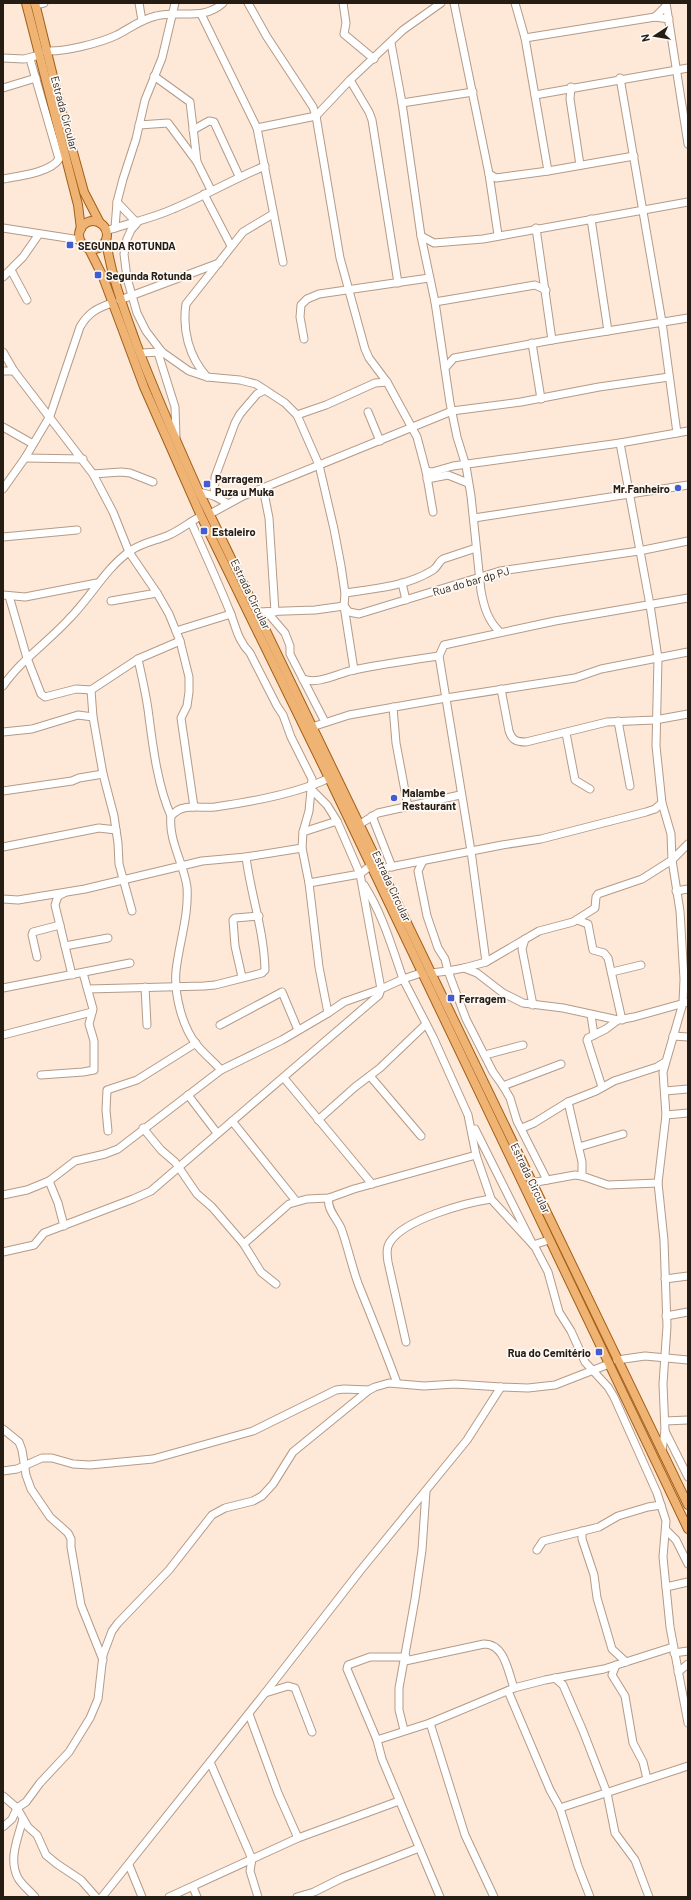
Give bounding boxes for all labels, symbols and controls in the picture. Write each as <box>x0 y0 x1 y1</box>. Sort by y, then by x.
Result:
north arrow <box>635 16 675 56</box>
text: N <box>638 33 652 43</box>
street label: Estrada Circular <box>49 74 81 152</box>
place label: SEGUNDA ROTUNDA <box>78 239 176 252</box>
marker: SEGUNDA ROTUNDA <box>65 240 75 250</box>
place label: Segunda Rotunda <box>106 269 192 282</box>
marker: Segunda Rotunda <box>93 270 103 280</box>
place label: Parragem Puza u Muka <box>215 472 274 498</box>
marker: Parragem Puza u Muka <box>202 479 212 489</box>
place label: Mr.Fanheiro <box>613 482 670 495</box>
marker: Mr.Fanheiro <box>673 483 683 493</box>
place label: Estaleiro <box>212 525 256 538</box>
marker: Estaleiro <box>199 526 209 536</box>
street label: Estrada Circular <box>228 557 274 631</box>
street label: Rua do bar dp PJ <box>431 564 511 598</box>
place label: Malambe Restaurant <box>402 786 456 812</box>
marker: Malambe Restaurant <box>389 793 399 803</box>
street label: Estrada Circular <box>370 849 414 923</box>
place label: Ferragem <box>459 992 506 1005</box>
marker: Ferragem <box>446 993 456 1003</box>
street label: Estrada Circular <box>508 1141 554 1215</box>
place label: Rua do Cemitério <box>508 1346 591 1359</box>
marker: Rua do Cemitério <box>594 1347 604 1357</box>

